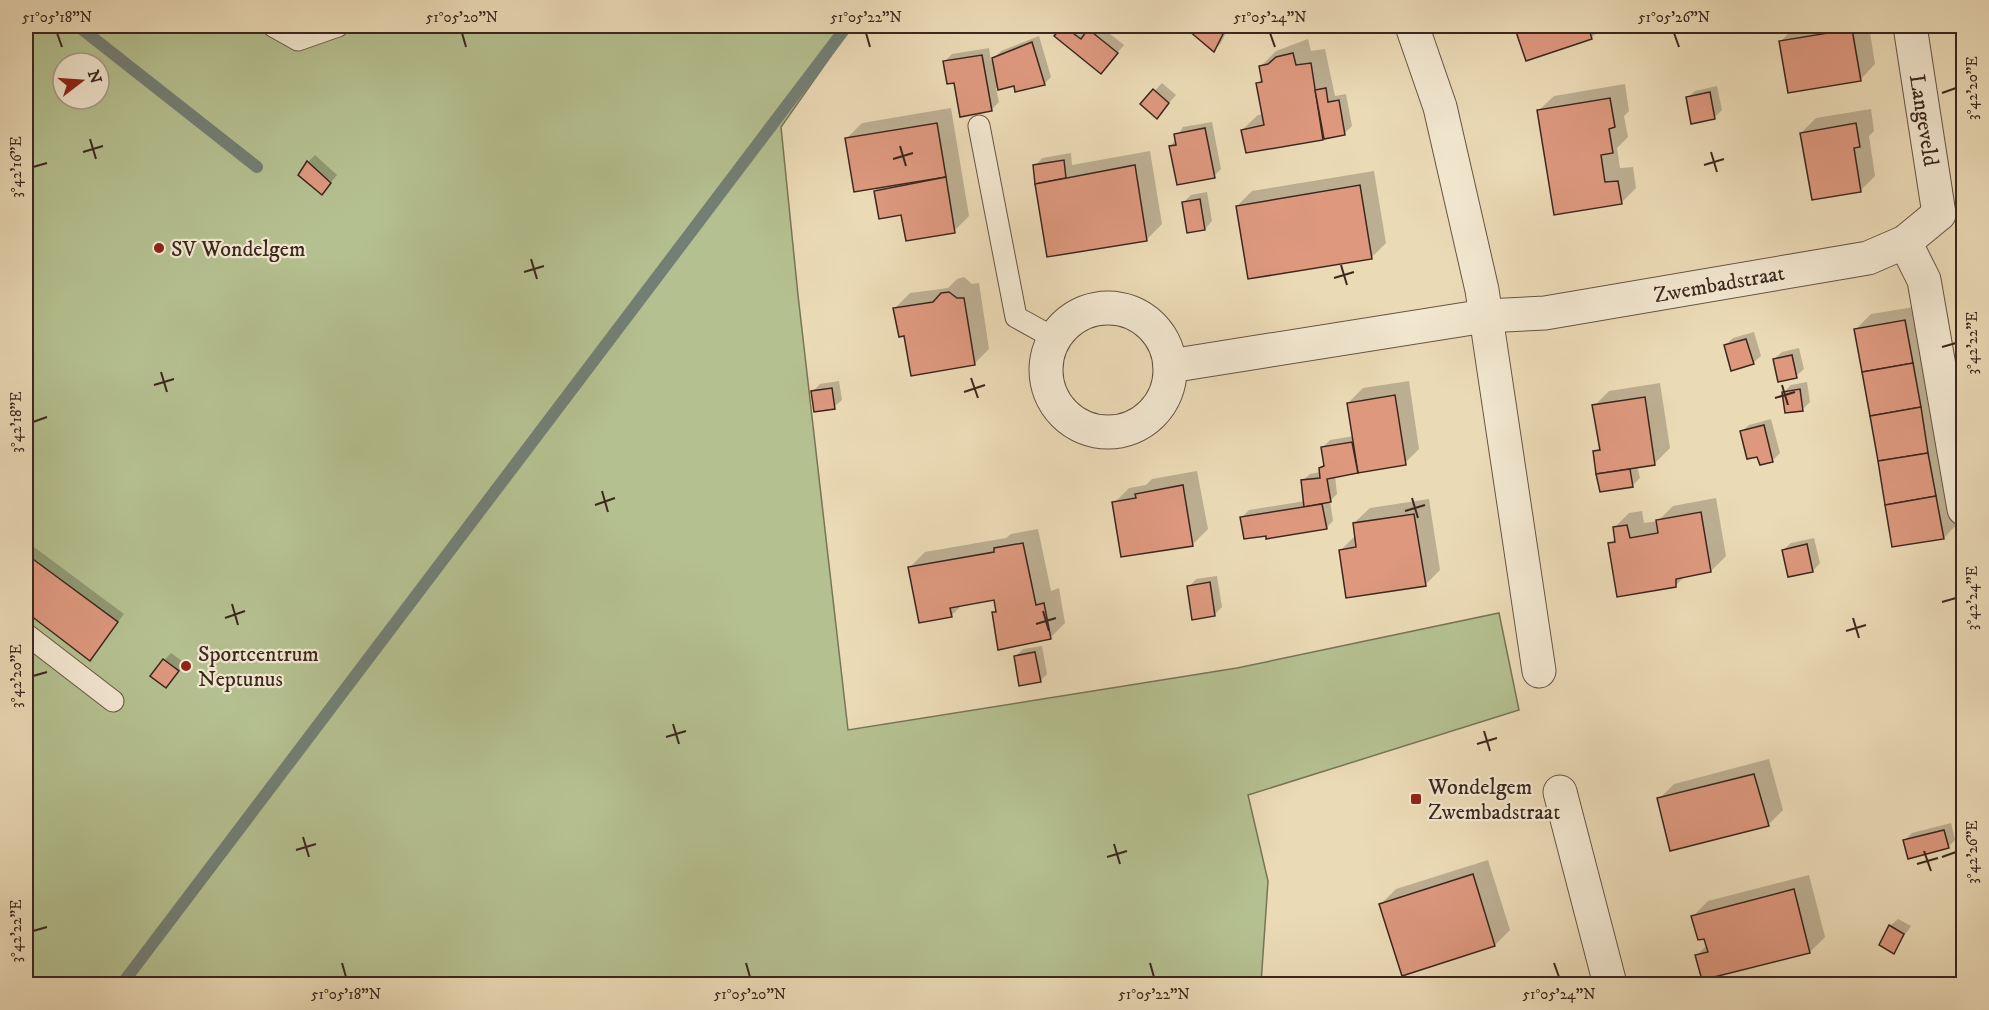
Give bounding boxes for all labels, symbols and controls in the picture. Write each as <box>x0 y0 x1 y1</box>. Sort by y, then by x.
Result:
text: 51°05'18"N <box>22 8 92 27</box>
text: 51°05'20"N <box>426 8 498 27</box>
text: 51°05'22"N <box>830 8 902 27</box>
text: 51°05'24"N <box>1234 8 1306 27</box>
text: 51°05'26"N <box>1638 8 1710 27</box>
north arrow <box>51 51 111 111</box>
text: 3°42'20"E <box>1963 56 1982 120</box>
text: N <box>83 68 106 86</box>
street label: Langeveld <box>1903 72 1944 168</box>
text: 3°42'16"E <box>7 136 26 198</box>
place label: SV Wondelgem <box>171 236 305 263</box>
marker: SV Wondelgem <box>152 241 166 255</box>
street label: Zwembadstraat <box>1652 260 1787 309</box>
text: 3°42'22"E <box>1963 311 1982 375</box>
text: 3°42'18"E <box>7 391 26 453</box>
text: 3°42'24"E <box>1963 565 1982 630</box>
place label: Sportcentrum Neptunus <box>198 641 319 693</box>
text: 3°42'20"E <box>7 644 26 708</box>
marker: Sportcentrum Neptunus <box>179 659 193 673</box>
place label: Wondelgem Zwembadstraat <box>1427 774 1560 826</box>
marker: Wondelgem Zwembadstraat <box>1409 792 1423 806</box>
text: 3°42'26"E <box>1963 820 1982 884</box>
text: 3°42'22"E <box>7 899 26 963</box>
text: 51°05'18"N <box>311 985 381 1004</box>
text: 51°05'20"N <box>714 985 786 1004</box>
text: 51°05'22"N <box>1118 985 1190 1004</box>
text: 51°05'24"N <box>1523 985 1595 1004</box>

